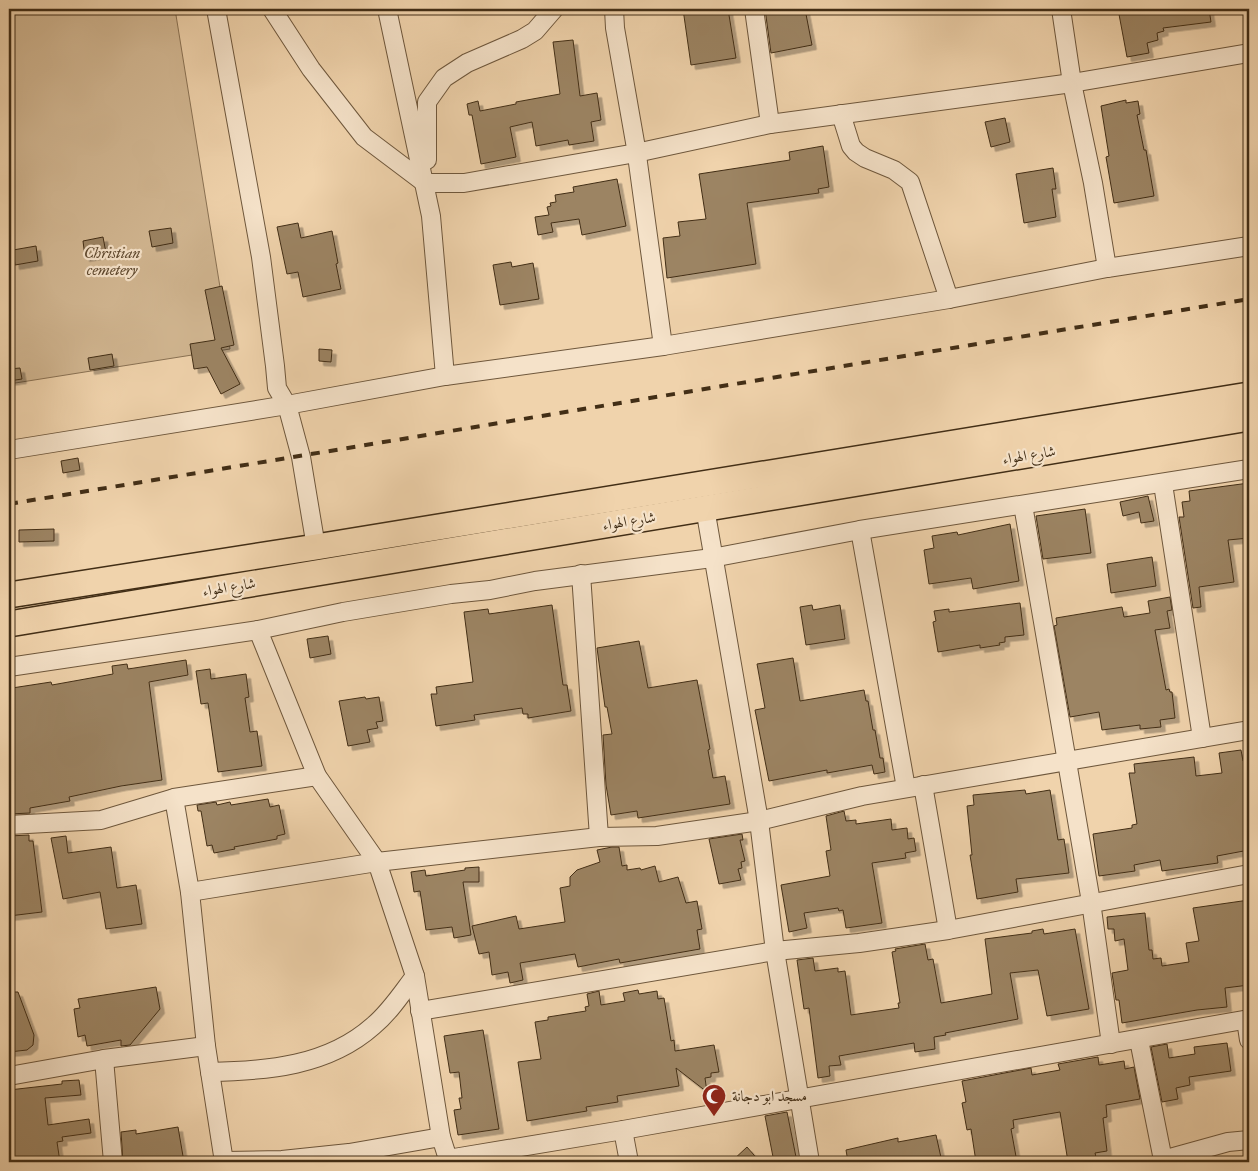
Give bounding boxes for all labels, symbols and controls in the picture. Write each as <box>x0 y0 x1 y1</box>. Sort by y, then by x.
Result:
park label: Christian cemetery <box>84 244 140 279</box>
street label: شارع الهواء <box>1001 442 1058 472</box>
street label: شارع الهواء <box>601 508 658 538</box>
street label: شارع الهواء <box>201 574 258 604</box>
mosque icon: مسجد ابو دجانة <box>701 1083 727 1117</box>
place label: مسجد ابو دجانة <box>732 1087 807 1105</box>

